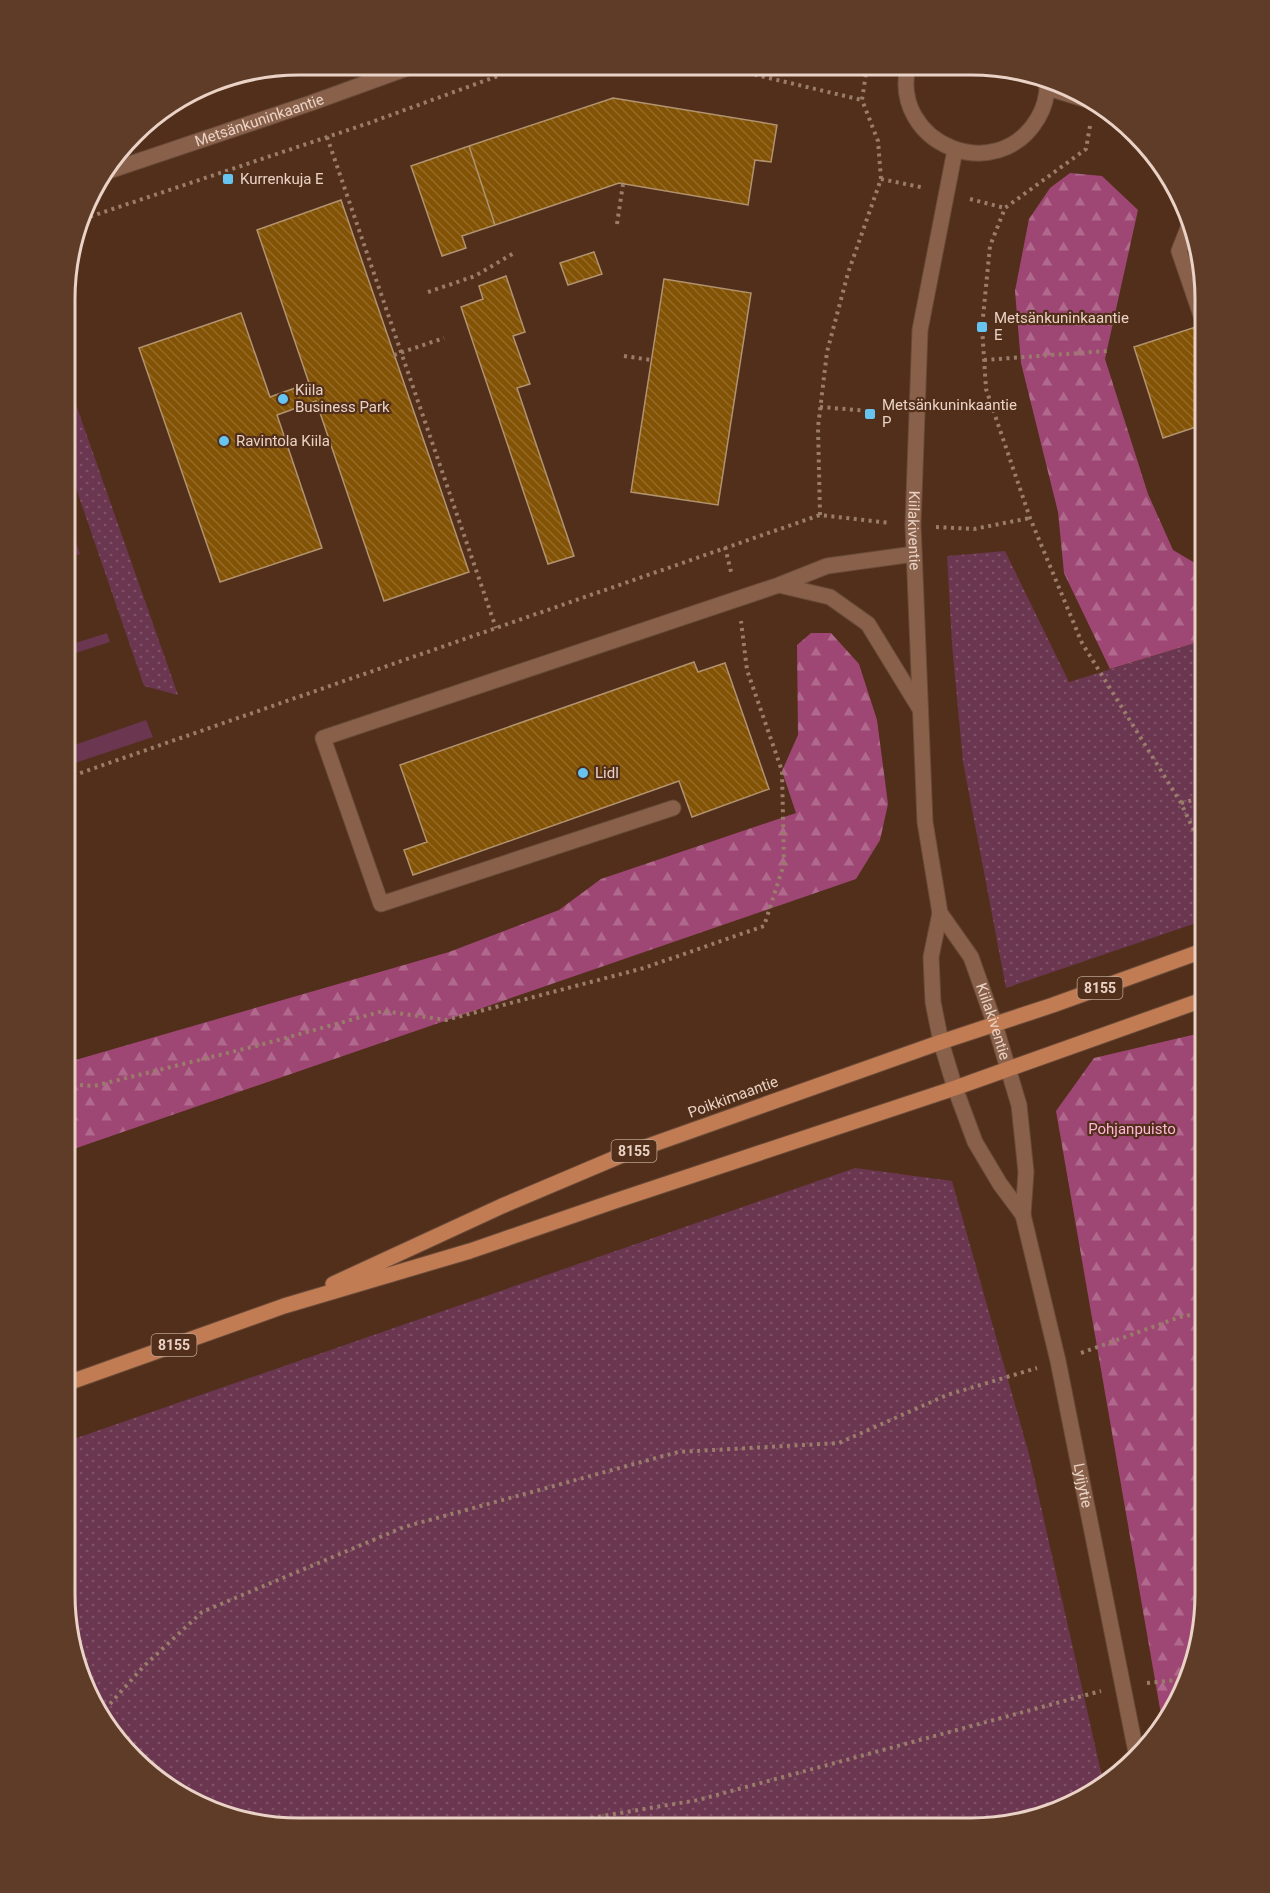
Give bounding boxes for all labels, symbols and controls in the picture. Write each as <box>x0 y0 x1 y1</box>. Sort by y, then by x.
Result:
street label: Metsänkuninkaantie <box>192 90 326 150</box>
place label: Kurrenkuja E <box>240 170 324 188</box>
marker: Kurrenkuja E <box>221 172 235 186</box>
place label: Metsänkuninkaantie E <box>994 309 1129 344</box>
marker: Metsänkuninkaantie E <box>975 320 989 334</box>
place label: Kiila Business Park <box>295 381 390 416</box>
marker: Kiila Business Park <box>276 392 290 406</box>
place label: Metsänkuninkaantie P <box>882 396 1017 431</box>
marker: Metsänkuninkaantie P <box>863 407 877 421</box>
place label: Ravintola Kiila <box>236 432 330 450</box>
marker: Ravintola Kiila <box>217 434 231 448</box>
street label: Kiilakiventie <box>904 490 924 571</box>
place label: Lidl <box>595 764 619 782</box>
marker: Lidl <box>576 766 590 780</box>
road number: 8155 <box>1078 977 1122 999</box>
street label: Kiilakiventie <box>972 981 1014 1062</box>
street label: Poikkimaantie <box>685 1072 781 1122</box>
park label: Pohjanpuisto <box>1088 1120 1176 1138</box>
road number: 8155 <box>612 1140 656 1162</box>
road number: 8155 <box>152 1334 196 1356</box>
street label: Lyijytie <box>1070 1462 1096 1509</box>

